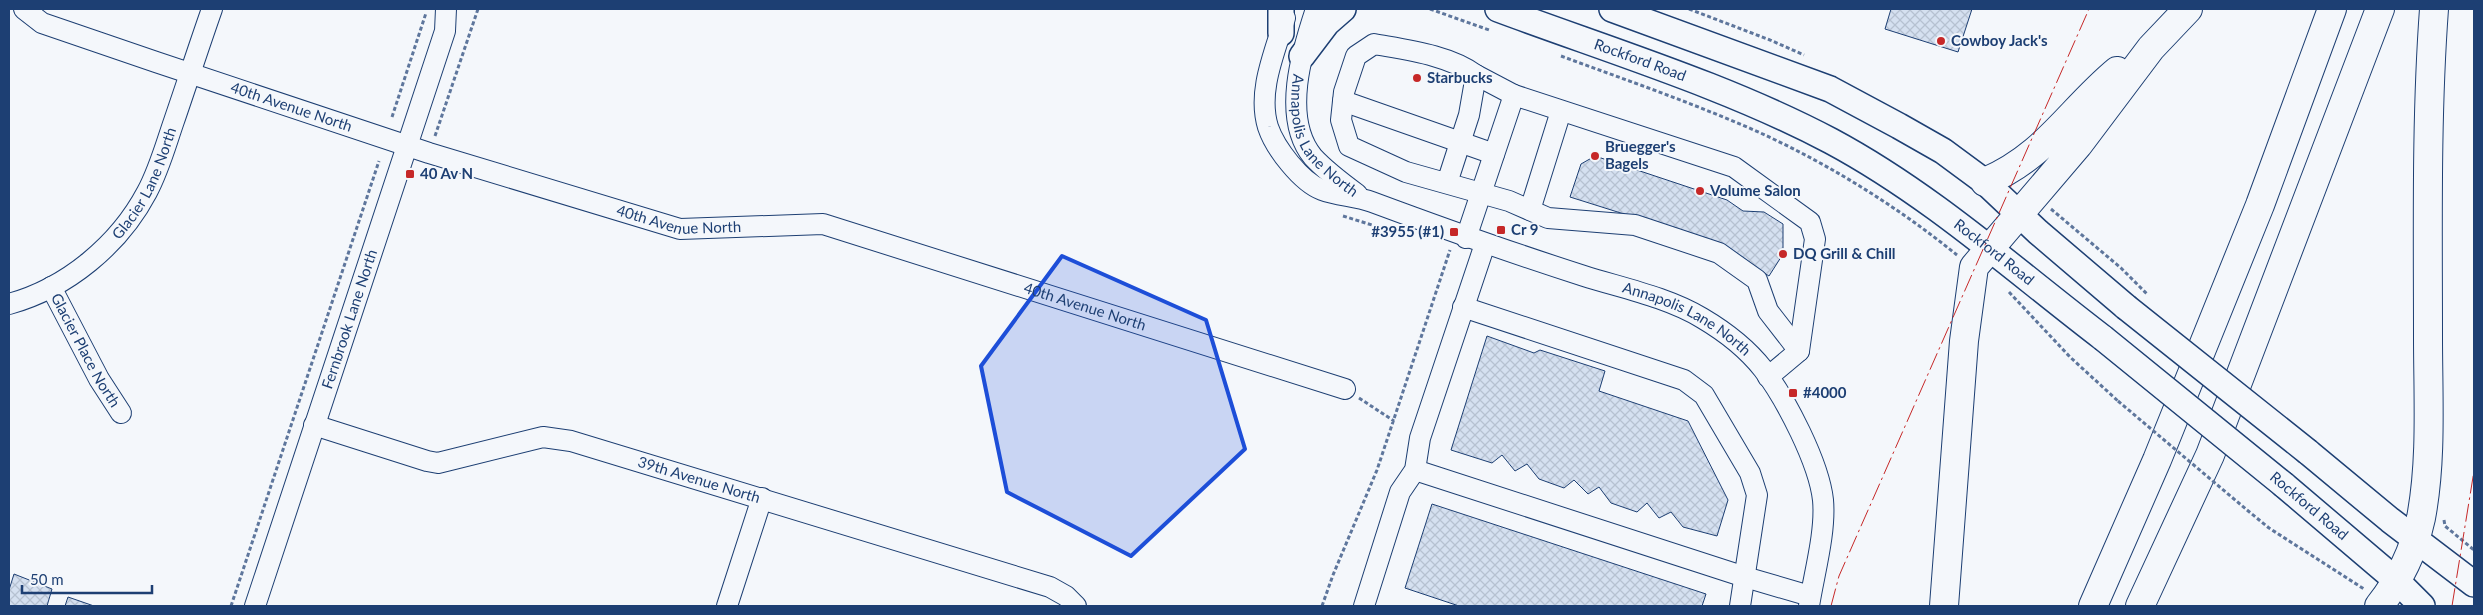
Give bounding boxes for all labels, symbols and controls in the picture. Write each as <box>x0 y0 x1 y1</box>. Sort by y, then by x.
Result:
place label: Cowboy Jack's <box>1951 31 2048 49</box>
street label: Rockford Road <box>1592 34 1689 84</box>
marker: Cowboy Jack's <box>1935 35 1947 47</box>
place label: Starbucks <box>1427 68 1493 86</box>
marker: Starbucks <box>1411 72 1423 84</box>
street label: Annapolis Lane North <box>1288 73 1362 200</box>
street label: 40th Avenue North <box>229 78 355 135</box>
street label: Glacier Lane North <box>108 125 179 242</box>
place label: Bruegger's Bagels <box>1605 137 1676 172</box>
marker: Bruegger's Bagels <box>1589 150 1601 162</box>
place label: 40 Av N <box>420 164 473 182</box>
marker: 40 Av N <box>404 168 416 180</box>
place label: Volume Salon <box>1709 181 1801 199</box>
marker: Volume Salon <box>1694 185 1706 197</box>
street label: 40th Avenue North <box>615 200 741 237</box>
street label: Rockford Road <box>1951 215 2038 288</box>
place label: Cr 9 <box>1511 220 1539 238</box>
place label: #3955 (#1) <box>1371 222 1444 240</box>
marker: Cr 9 <box>1495 224 1507 236</box>
marker: #3955 (#1) <box>1448 226 1460 238</box>
place label: DQ Grill & Chill <box>1793 244 1896 262</box>
street label: Fernbrook Lane North <box>317 247 380 391</box>
marker: DQ Grill & Chill <box>1777 248 1789 260</box>
street label: 40th Avenue North <box>1022 278 1148 334</box>
street label: Annapolis Lane North <box>1621 278 1755 359</box>
street label: Glacier Place North <box>48 290 125 410</box>
place label: #4000 <box>1803 383 1847 401</box>
marker: #4000 <box>1787 387 1799 399</box>
street label: 39th Avenue North <box>636 452 763 506</box>
street label: Rockford Road <box>2267 467 2352 543</box>
scale bar <box>22 562 152 594</box>
text: 50 m <box>30 570 64 588</box>

